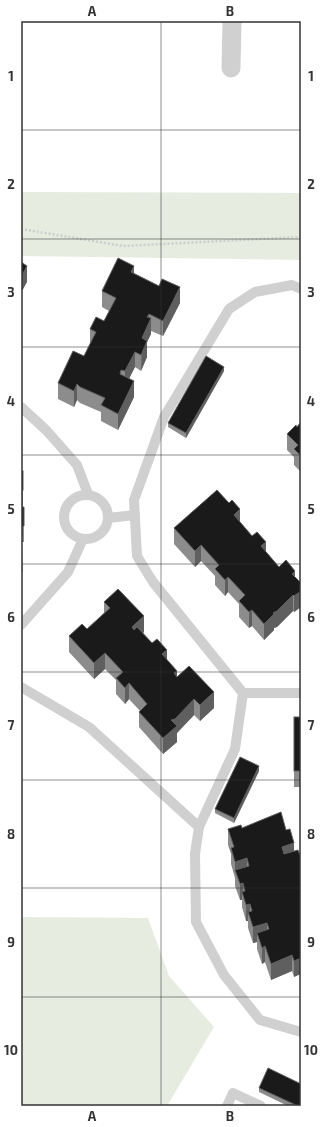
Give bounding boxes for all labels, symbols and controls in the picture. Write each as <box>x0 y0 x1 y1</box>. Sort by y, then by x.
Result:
text: A <box>88 3 97 19</box>
text: B <box>226 3 234 19</box>
text: 1 <box>8 68 14 84</box>
text: 1 <box>308 68 314 84</box>
text: 2 <box>7 176 15 192</box>
text: 2 <box>307 176 315 192</box>
text: 3 <box>7 284 15 300</box>
text: 3 <box>307 284 315 300</box>
text: 4 <box>7 393 15 409</box>
text: 4 <box>307 393 315 409</box>
text: 5 <box>7 501 15 517</box>
text: 5 <box>307 501 315 517</box>
text: 6 <box>7 609 15 625</box>
text: 6 <box>307 609 315 625</box>
text: 7 <box>8 717 15 733</box>
text: 7 <box>308 717 315 733</box>
text: 8 <box>7 826 15 842</box>
text: 8 <box>307 826 315 842</box>
text: 9 <box>7 934 15 950</box>
text: 9 <box>307 934 315 950</box>
text: 10 <box>4 1042 18 1058</box>
text: 10 <box>304 1042 318 1058</box>
text: A <box>88 1108 97 1124</box>
text: B <box>226 1108 234 1124</box>

